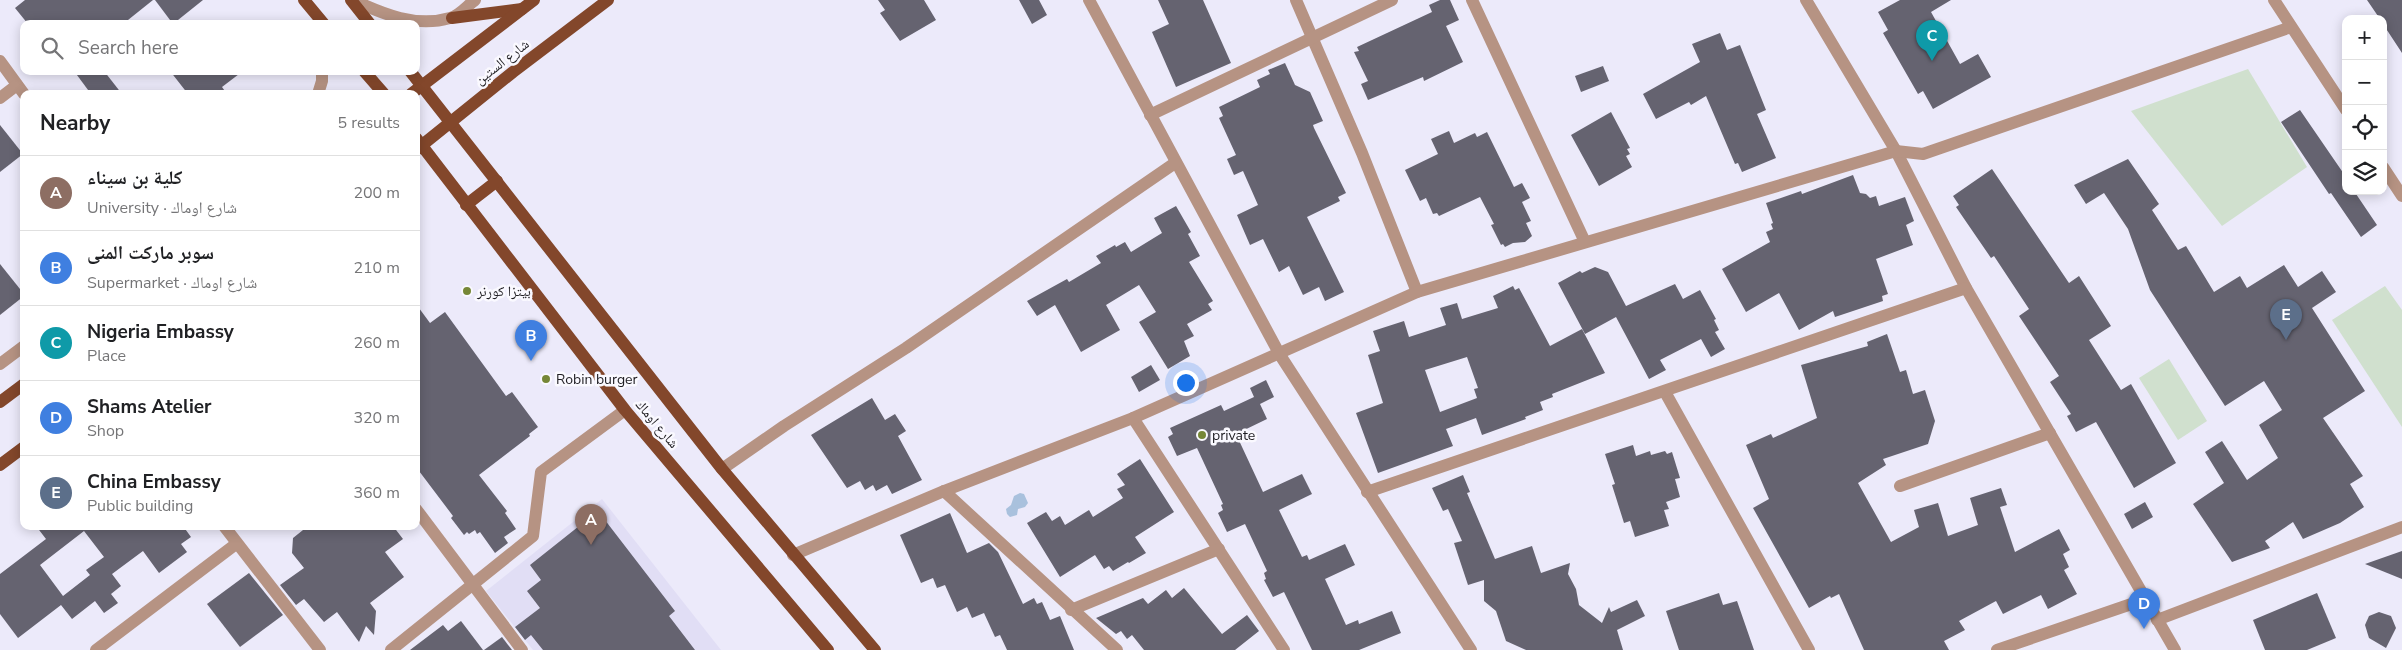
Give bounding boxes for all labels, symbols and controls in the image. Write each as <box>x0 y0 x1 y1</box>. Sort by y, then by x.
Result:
map controls <box>2342 15 2387 195</box>
button: + <box>2342 15 2387 60</box>
search box <box>20 20 420 75</box>
pin: C <box>1916 20 1948 61</box>
icon: search <box>38 34 66 62</box>
text: Search here <box>78 35 179 61</box>
street label: شارع الستين <box>471 35 533 89</box>
button: − <box>2342 60 2387 105</box>
button: locate <box>2342 105 2387 150</box>
text: Nearby <box>40 109 110 137</box>
text: 5 results <box>338 112 400 134</box>
button: layers <box>2342 150 2387 195</box>
text: كلية بن سيناء <box>87 165 182 191</box>
text: A <box>50 182 62 204</box>
text: 200 m <box>353 182 400 204</box>
text: University · شارع اوماك <box>87 197 237 219</box>
text: سوبر ماركت المنى <box>87 240 214 266</box>
text: B <box>50 257 62 279</box>
text: 210 m <box>353 257 400 279</box>
text: Supermarket · شارع اوماك <box>87 272 257 294</box>
place label: بيتزا كورنر <box>476 282 531 301</box>
marker: بيتزا كورنر <box>461 285 473 297</box>
pin: E <box>2270 299 2302 340</box>
text: Nigeria Embassy <box>87 319 234 345</box>
pin: B <box>515 320 547 361</box>
text: C <box>51 332 61 354</box>
text: 260 m <box>353 332 400 354</box>
text: Place <box>87 345 126 367</box>
place label: Robin burger <box>556 370 638 389</box>
your location <box>1173 370 1199 396</box>
marker: Robin burger <box>540 373 552 385</box>
text: Shams Atelier <box>87 394 212 420</box>
street label: شارع اوماك <box>631 396 683 452</box>
text: D <box>50 407 62 429</box>
text: 320 m <box>353 407 400 429</box>
text: Shop <box>87 420 124 442</box>
place label: private <box>1212 426 1255 445</box>
marker: private <box>1196 429 1208 441</box>
text: China Embassy <box>87 469 221 495</box>
text: E <box>51 482 61 504</box>
text: 360 m <box>353 482 400 504</box>
text: Public building <box>87 495 193 517</box>
pin: A <box>575 504 607 545</box>
pin: D <box>2128 588 2160 629</box>

